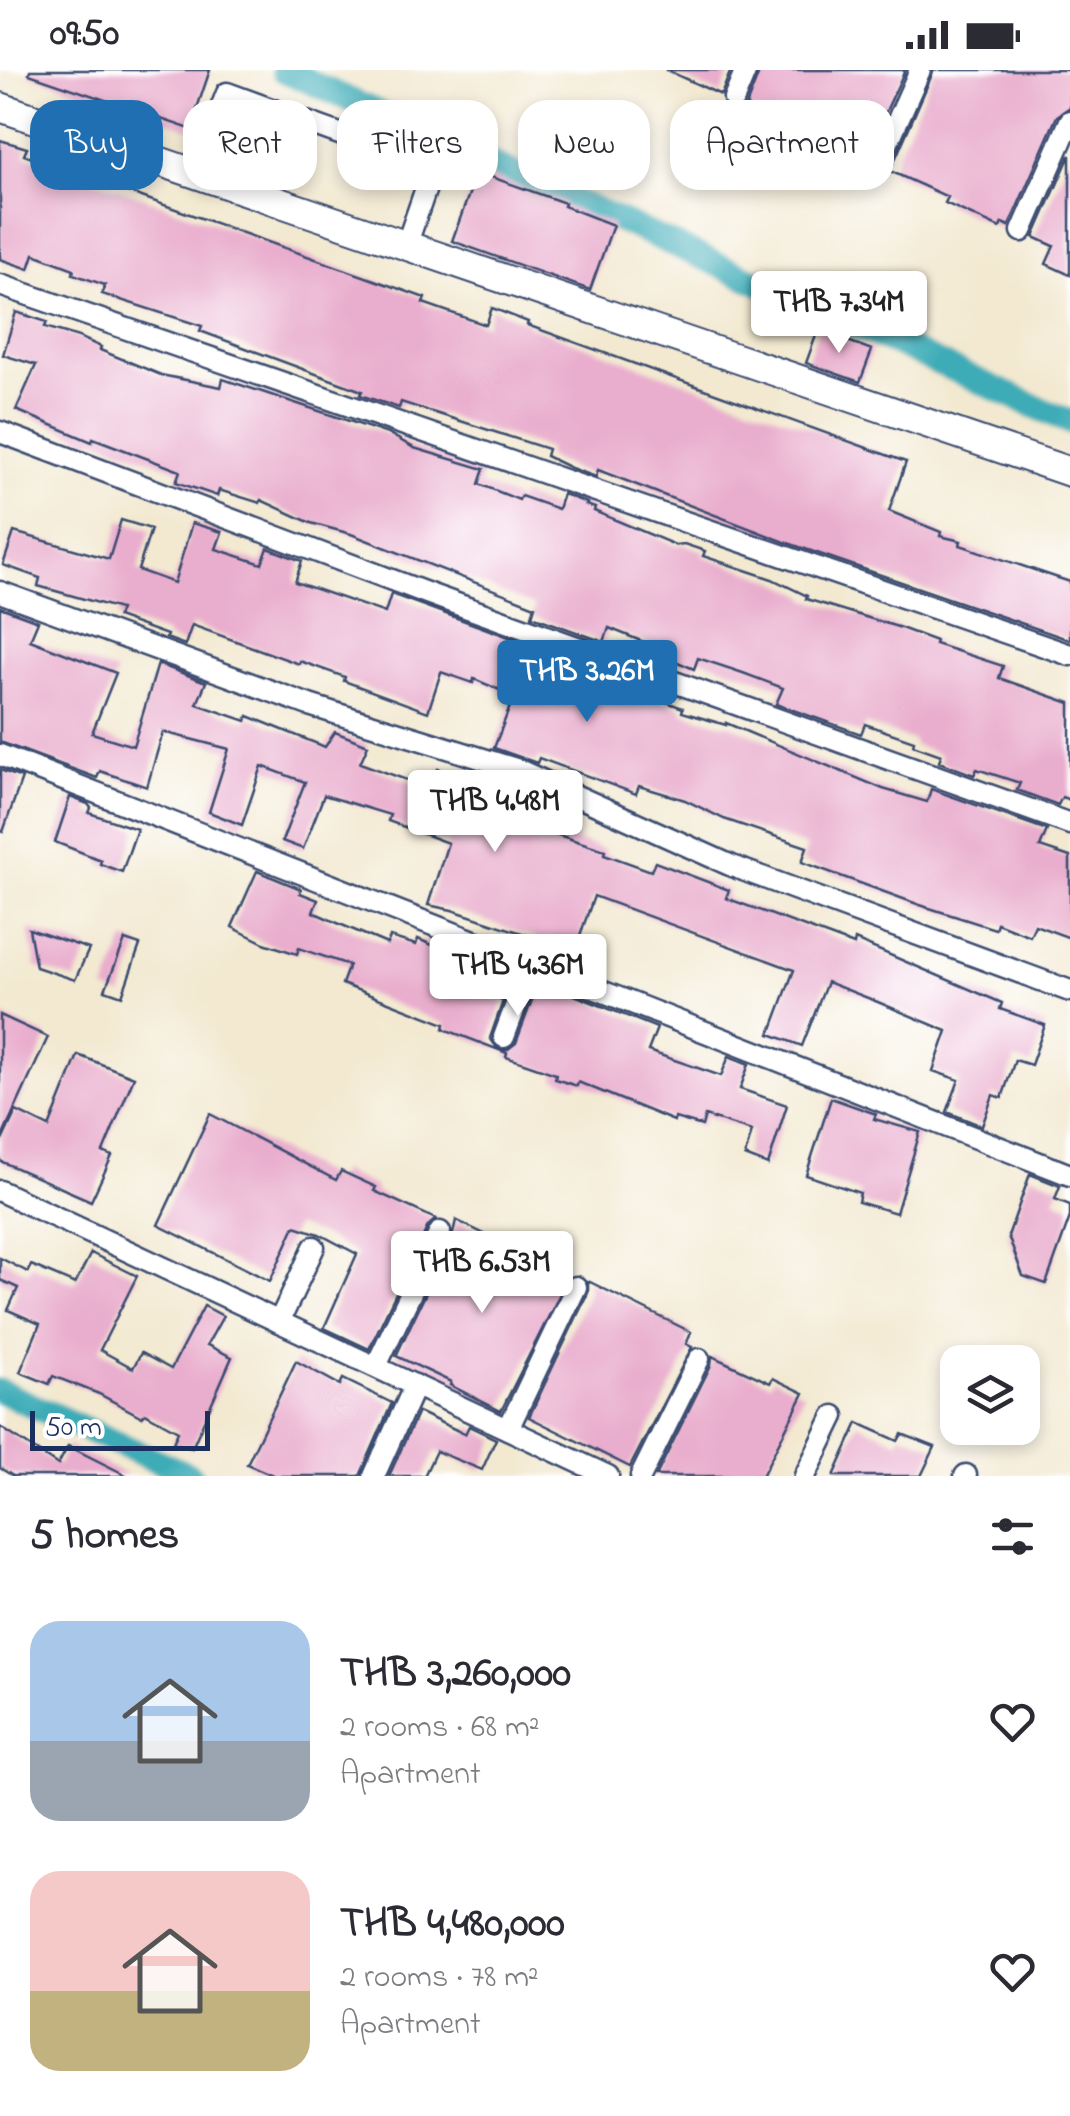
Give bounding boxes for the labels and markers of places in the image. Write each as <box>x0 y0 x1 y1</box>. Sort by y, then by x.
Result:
pin: THB 7.34M <box>725 271 953 356</box>
pin: THB 3.26M <box>473 640 701 725</box>
pin: THB 4.48M <box>381 770 609 855</box>
pin: THB 4.36M <box>404 934 632 1019</box>
pin: THB 6.53M <box>368 1231 596 1316</box>

